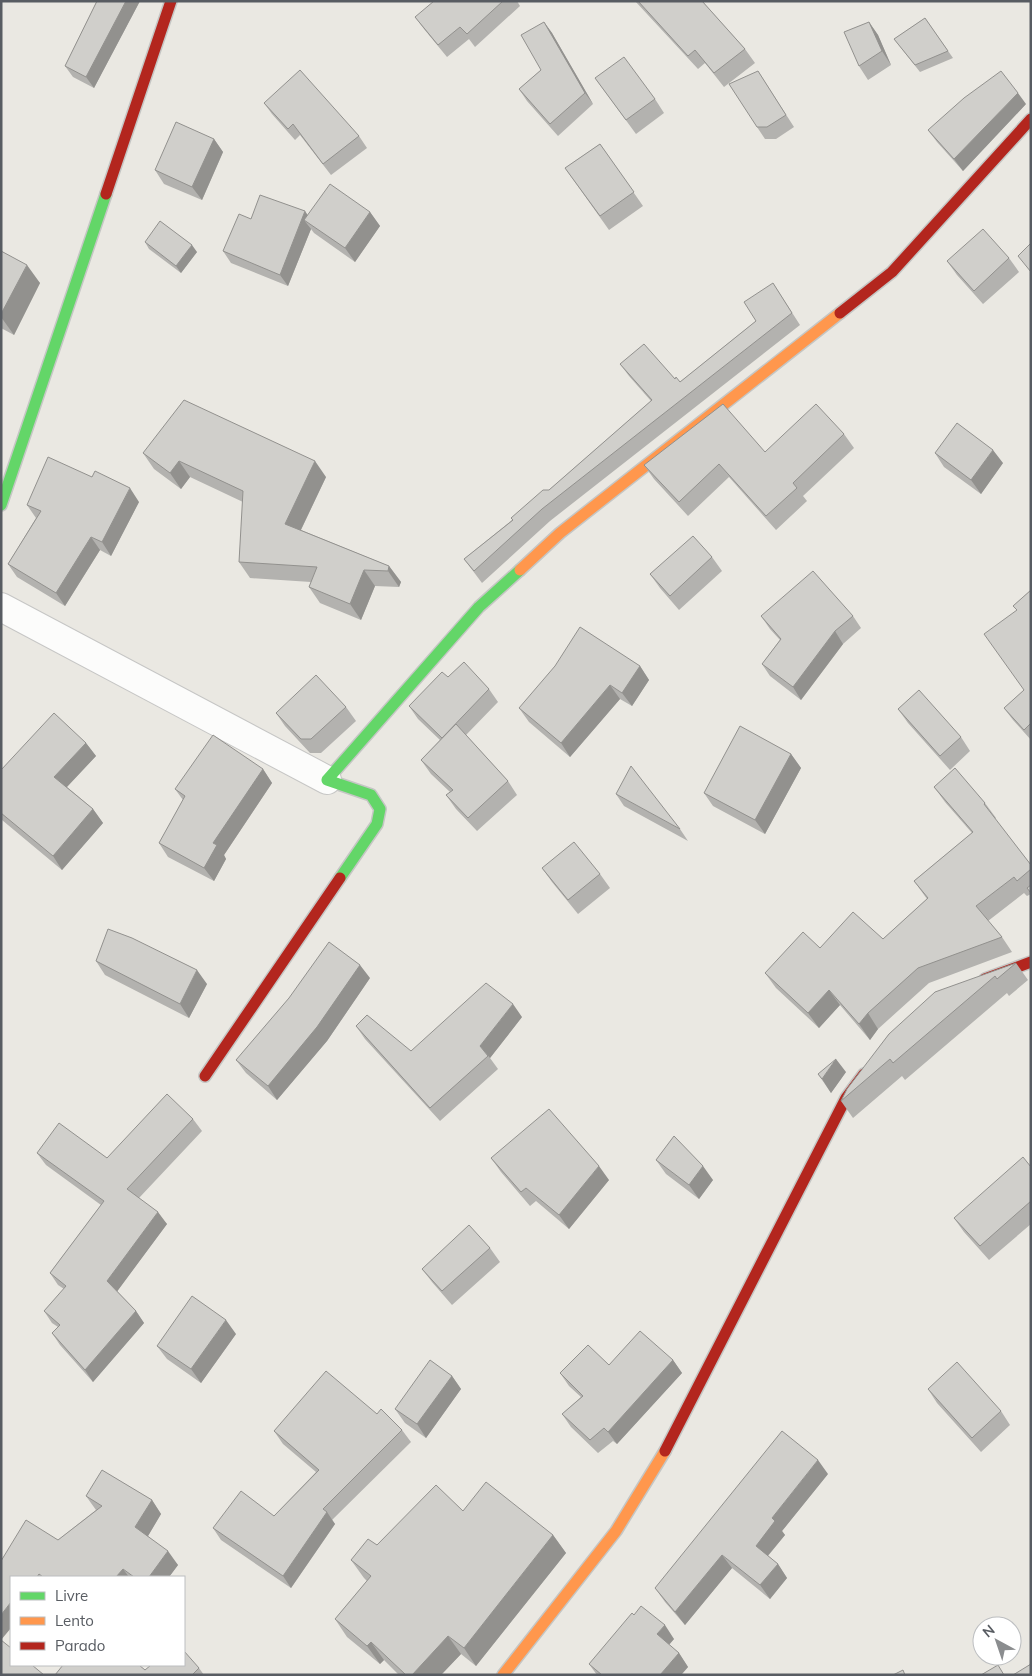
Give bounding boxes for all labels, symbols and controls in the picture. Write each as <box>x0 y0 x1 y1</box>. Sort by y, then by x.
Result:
legend <box>10 1576 185 1666</box>
text: Livre <box>55 1586 88 1605</box>
text: Lento <box>55 1611 94 1630</box>
north arrow <box>972 1616 1022 1666</box>
text: N <box>979 1621 998 1641</box>
text: Parado <box>55 1636 105 1655</box>

